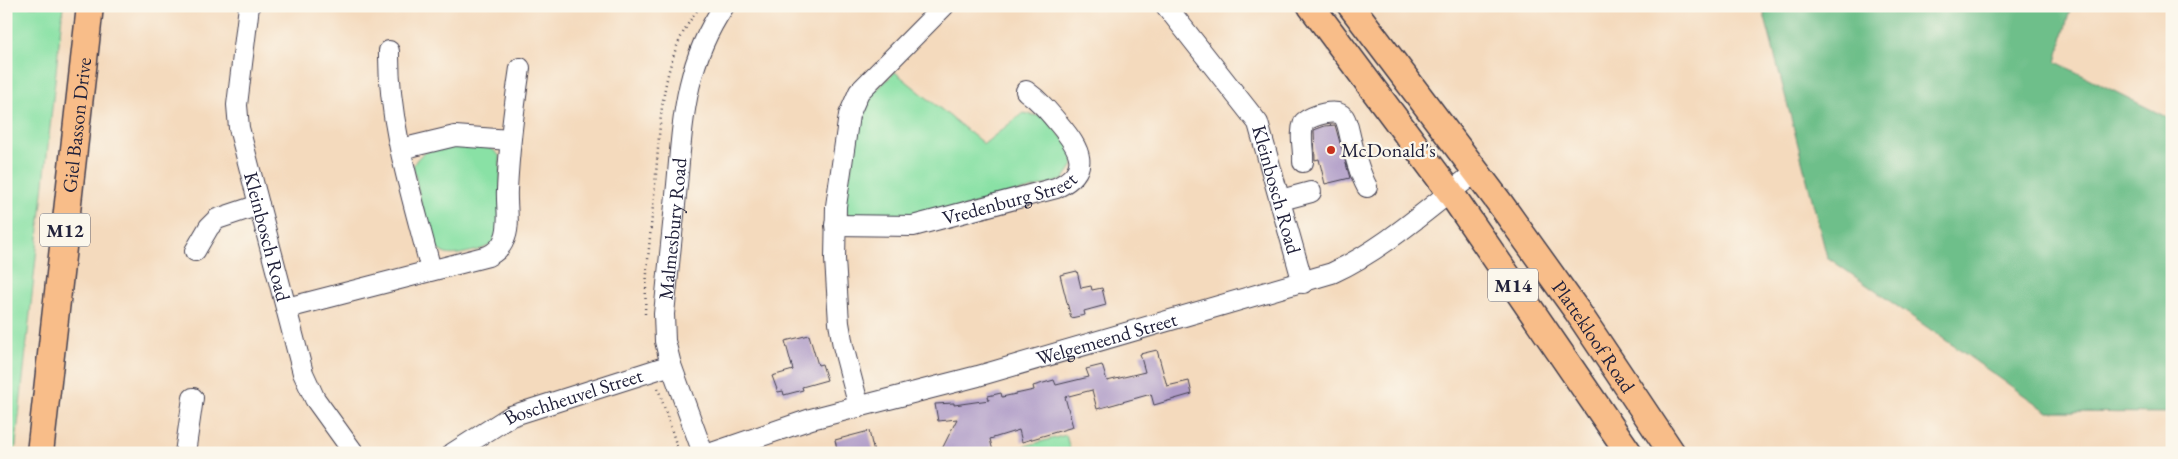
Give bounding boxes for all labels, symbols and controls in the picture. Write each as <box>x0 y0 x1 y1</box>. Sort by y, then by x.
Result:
street label: Giel Basson Drive <box>56 56 97 194</box>
street label: Kleinbosch Road <box>1246 122 1307 258</box>
place label: McDonald's <box>1341 137 1436 163</box>
marker: McDonald's <box>1325 144 1337 156</box>
street label: Malmesbury Road <box>652 156 692 301</box>
street label: Vredenburg Street <box>939 166 1083 231</box>
street label: Kleinbosch Road <box>238 169 297 305</box>
road number: M12 <box>40 214 90 246</box>
road number: M14 <box>1488 268 1538 302</box>
street label: Plattekloof Road <box>1546 275 1641 398</box>
street label: Welgemeend Street <box>1033 306 1181 371</box>
street label: Boschheuvel Street <box>498 362 646 431</box>

